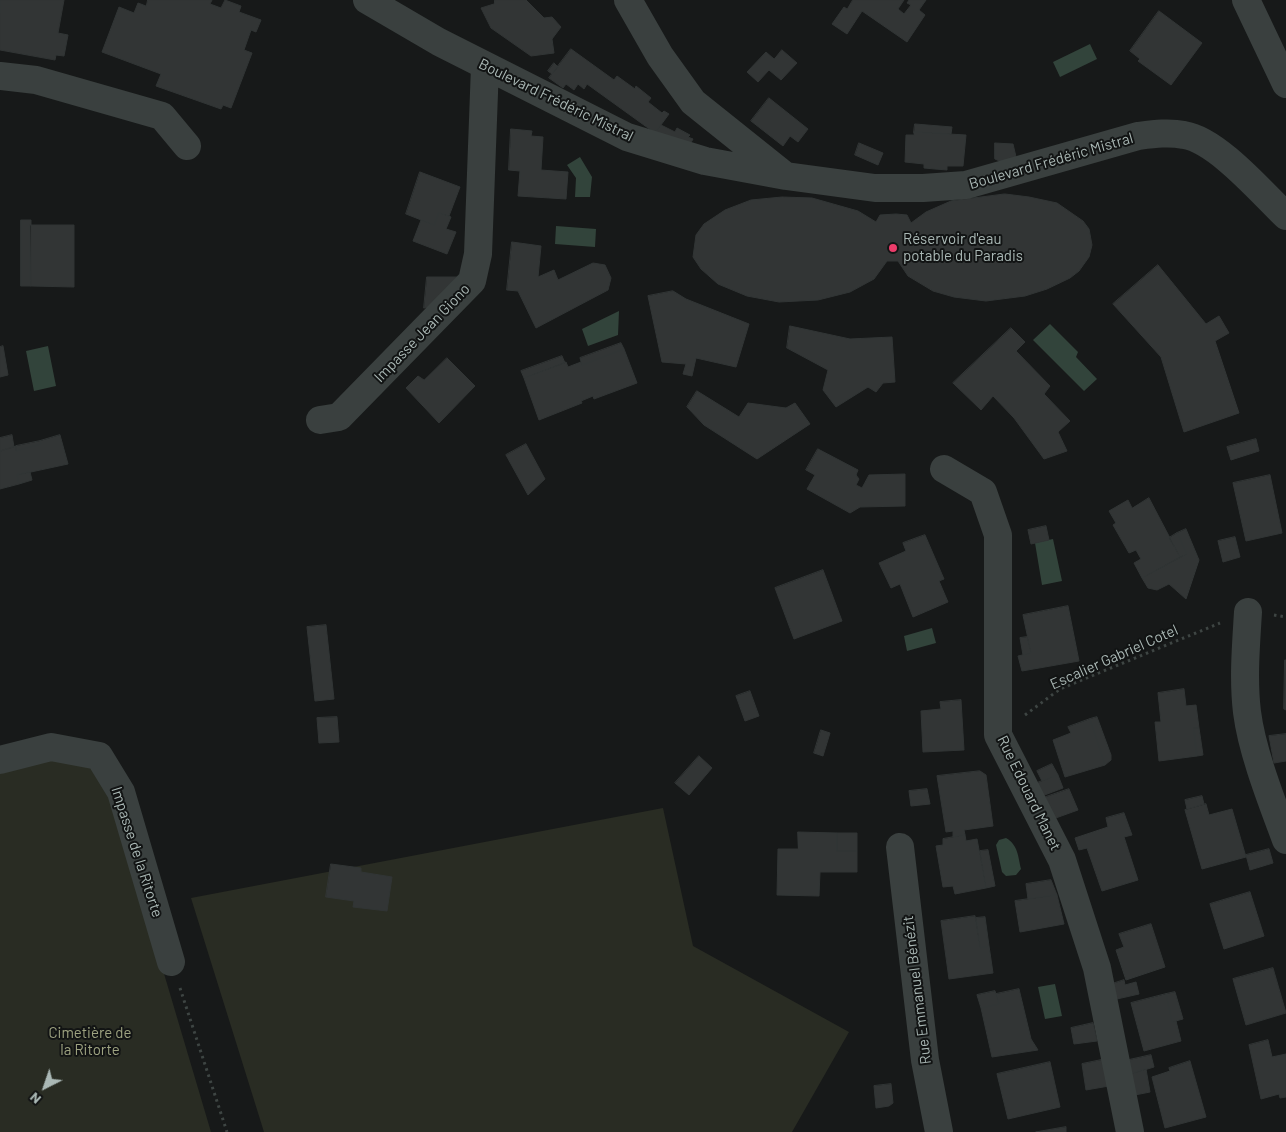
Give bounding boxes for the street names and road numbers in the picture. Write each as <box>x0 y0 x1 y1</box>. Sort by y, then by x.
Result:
street label: Boulevard Frédéric Mistral <box>476 55 636 145</box>
street label: Boulevard Frédéric Mistral <box>967 129 1135 193</box>
street label: Impasse Jean Giono <box>370 280 474 386</box>
street label: Escalier Gabriel Cotel <box>1047 621 1181 693</box>
street label: Rue Edouard Manet <box>993 733 1065 853</box>
street label: Impasse de la Ritorte <box>107 785 167 919</box>
street label: Rue Emmanuel Bénézit <box>899 915 935 1065</box>

